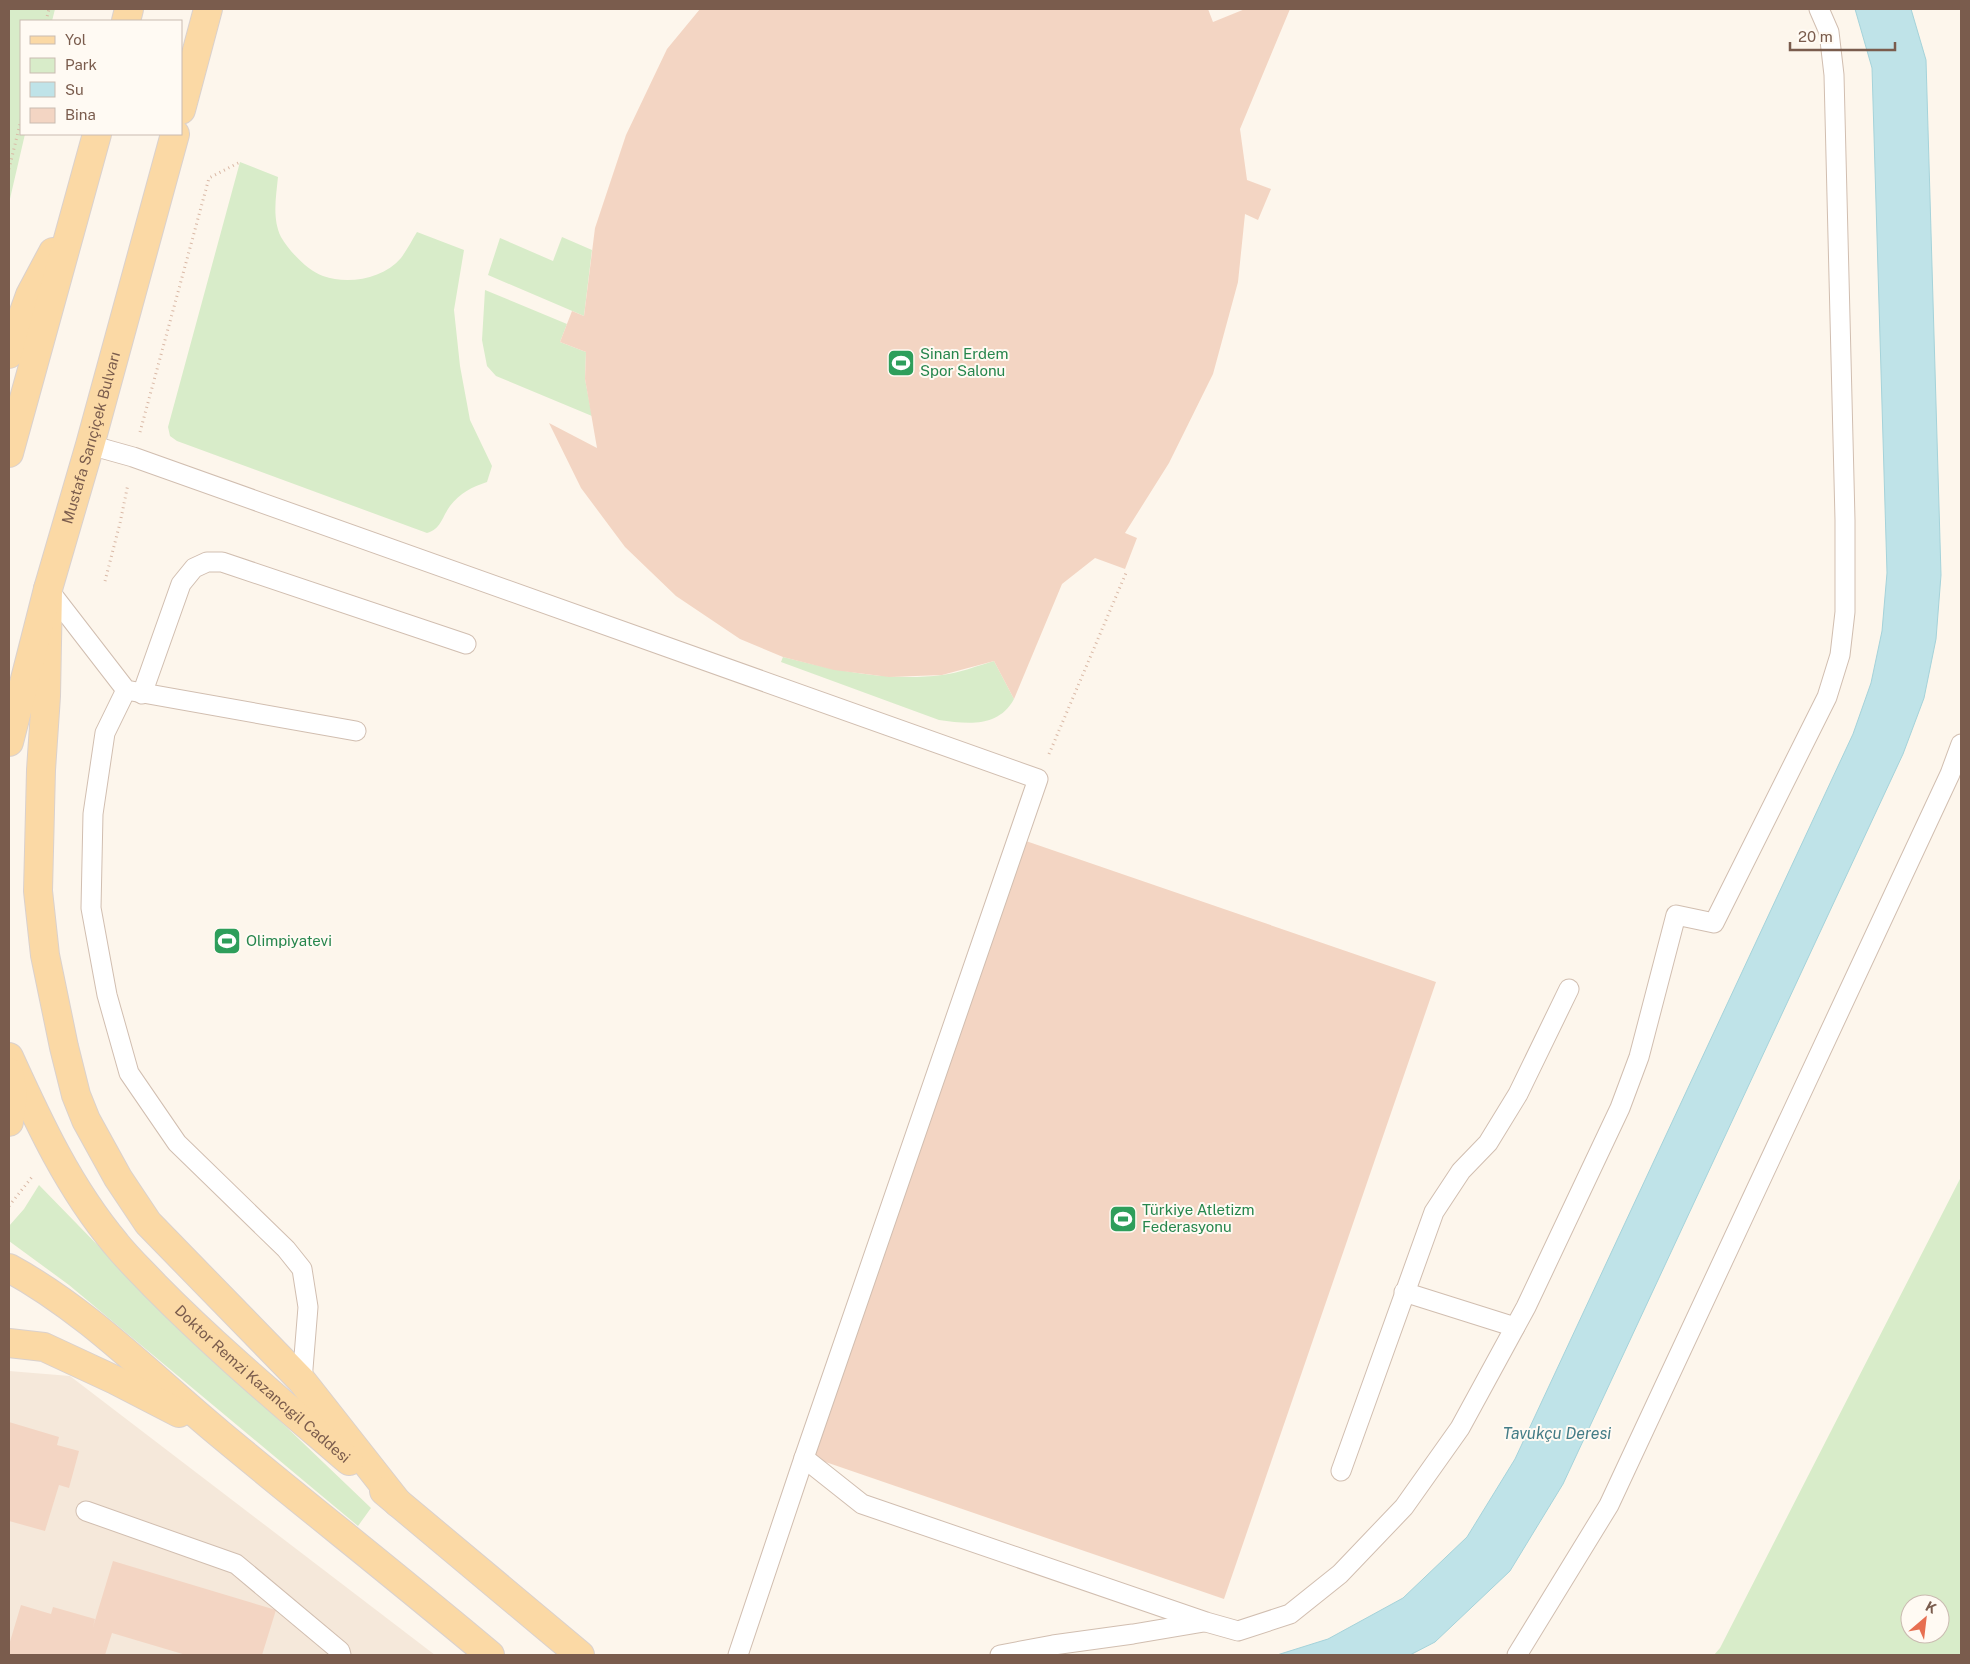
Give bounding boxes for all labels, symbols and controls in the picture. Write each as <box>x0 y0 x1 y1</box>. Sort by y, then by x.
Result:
legend <box>20 20 182 135</box>
scale bar <box>1790 20 1895 52</box>
text: 20 m <box>1798 28 1833 45</box>
text: Yol <box>65 31 86 48</box>
text: Park <box>65 56 97 73</box>
text: Su <box>65 81 84 98</box>
text: Bina <box>65 106 96 123</box>
place label: Sinan Erdem Spor Salonu <box>920 345 1008 379</box>
sports icon: Sinan Erdem Spor Salonu <box>886 348 916 378</box>
street label: Mustafa Sarıçiçek Bulvarı <box>58 350 123 526</box>
sports icon: Olimpiyatevi <box>212 926 242 956</box>
place label: Olimpiyatevi <box>246 932 332 949</box>
place label: Türkiye Atletizm Federasyonu <box>1142 1201 1255 1235</box>
sports icon: Türkiye Atletizm Federasyonu <box>1108 1204 1138 1234</box>
street label: Doktor Remzi Kazancıgil Caddesi <box>172 1302 354 1466</box>
water label: Tavukçu Deresi <box>1503 1424 1611 1443</box>
north arrow <box>1900 1594 1950 1644</box>
text: K <box>1923 1598 1939 1617</box>

